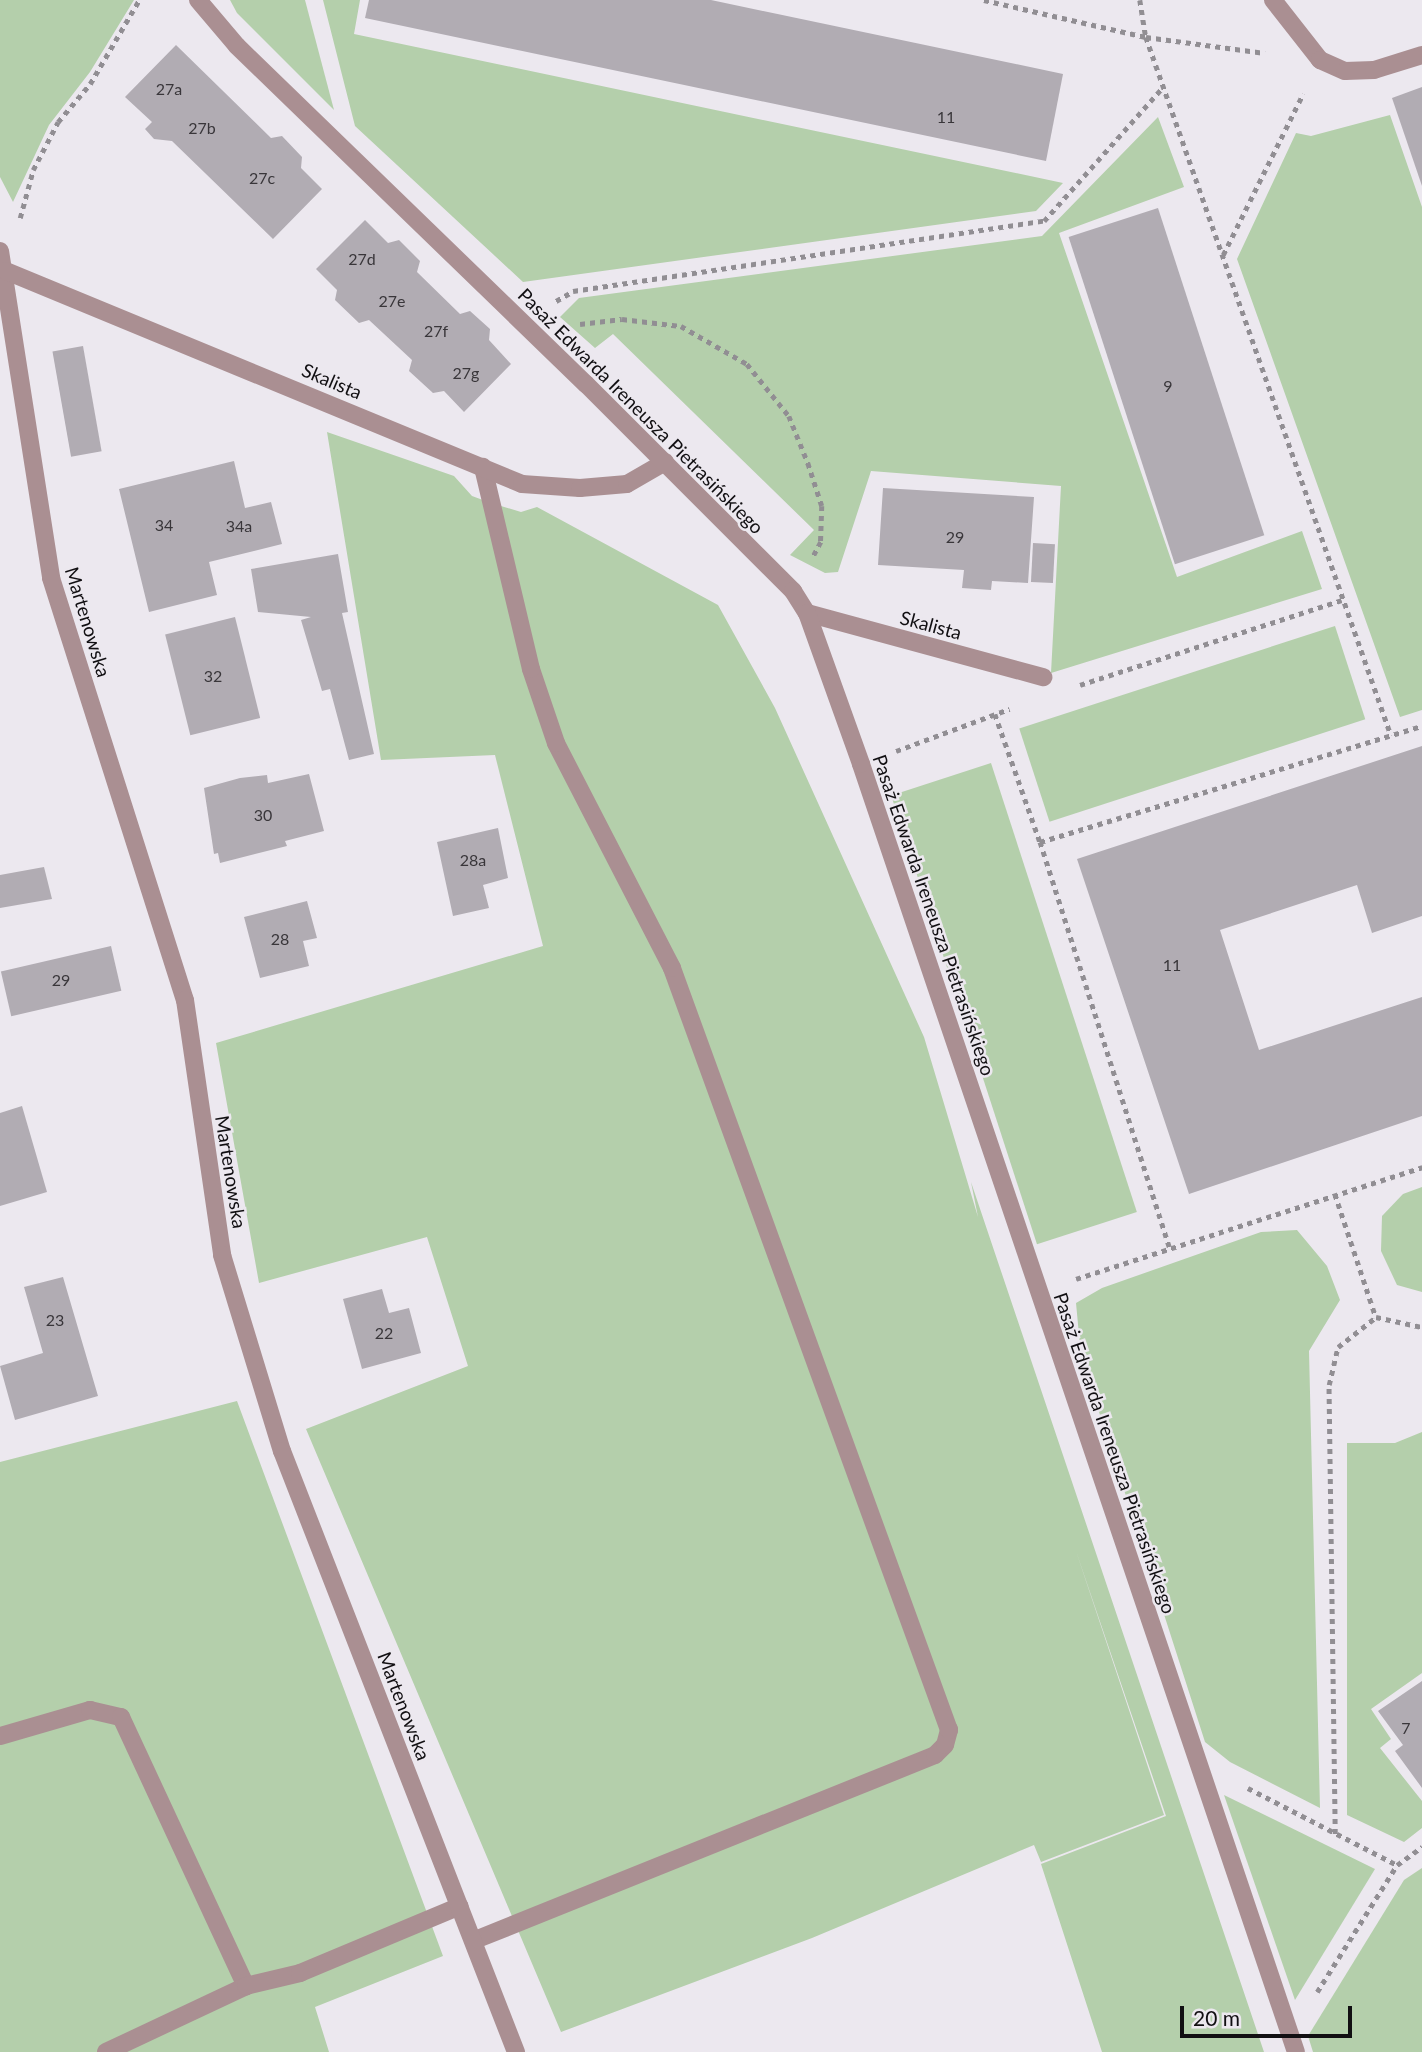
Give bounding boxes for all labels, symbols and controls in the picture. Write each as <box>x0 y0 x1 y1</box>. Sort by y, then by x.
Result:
house number: 27a <box>156 79 182 99</box>
house number: 11 <box>937 107 955 127</box>
house number: 27b <box>188 118 216 138</box>
house number: 27c <box>249 168 275 188</box>
house number: 27d <box>348 249 376 269</box>
street label: Pasaż Edwarda Ireneusza Pietrasińskiego <box>513 283 769 539</box>
house number: 27e <box>378 291 406 311</box>
house number: 27f <box>424 321 448 341</box>
street label: Skalista <box>299 358 365 404</box>
house number: 27g <box>453 363 479 383</box>
house number: 9 <box>1163 376 1173 396</box>
house number: 34 <box>155 515 173 535</box>
house number: 34a <box>226 516 252 536</box>
house number: 29 <box>946 527 964 547</box>
street label: Martenowska <box>60 564 116 680</box>
street label: Skalista <box>898 606 964 644</box>
house number: 32 <box>204 666 222 686</box>
street label: Pasaż Edwarda Ireneusza Pietrasińskiego <box>868 752 1000 1078</box>
house number: 30 <box>254 805 272 825</box>
house number: 28a <box>460 850 486 870</box>
house number: 28 <box>271 929 289 949</box>
house number: 11 <box>1163 955 1181 975</box>
house number: 29 <box>52 970 70 990</box>
street label: Martenowska <box>211 1114 251 1230</box>
street label: Pasaż Edwarda Ireneusza Pietrasińskiego <box>1049 1290 1181 1616</box>
house number: 23 <box>46 1310 64 1330</box>
house number: 22 <box>375 1323 393 1343</box>
street label: Martenowska <box>373 1649 435 1763</box>
house number: 7 <box>1401 1718 1411 1738</box>
scale bar <box>1184 1993 1356 2037</box>
text: 20 m <box>1193 2005 1240 2030</box>

